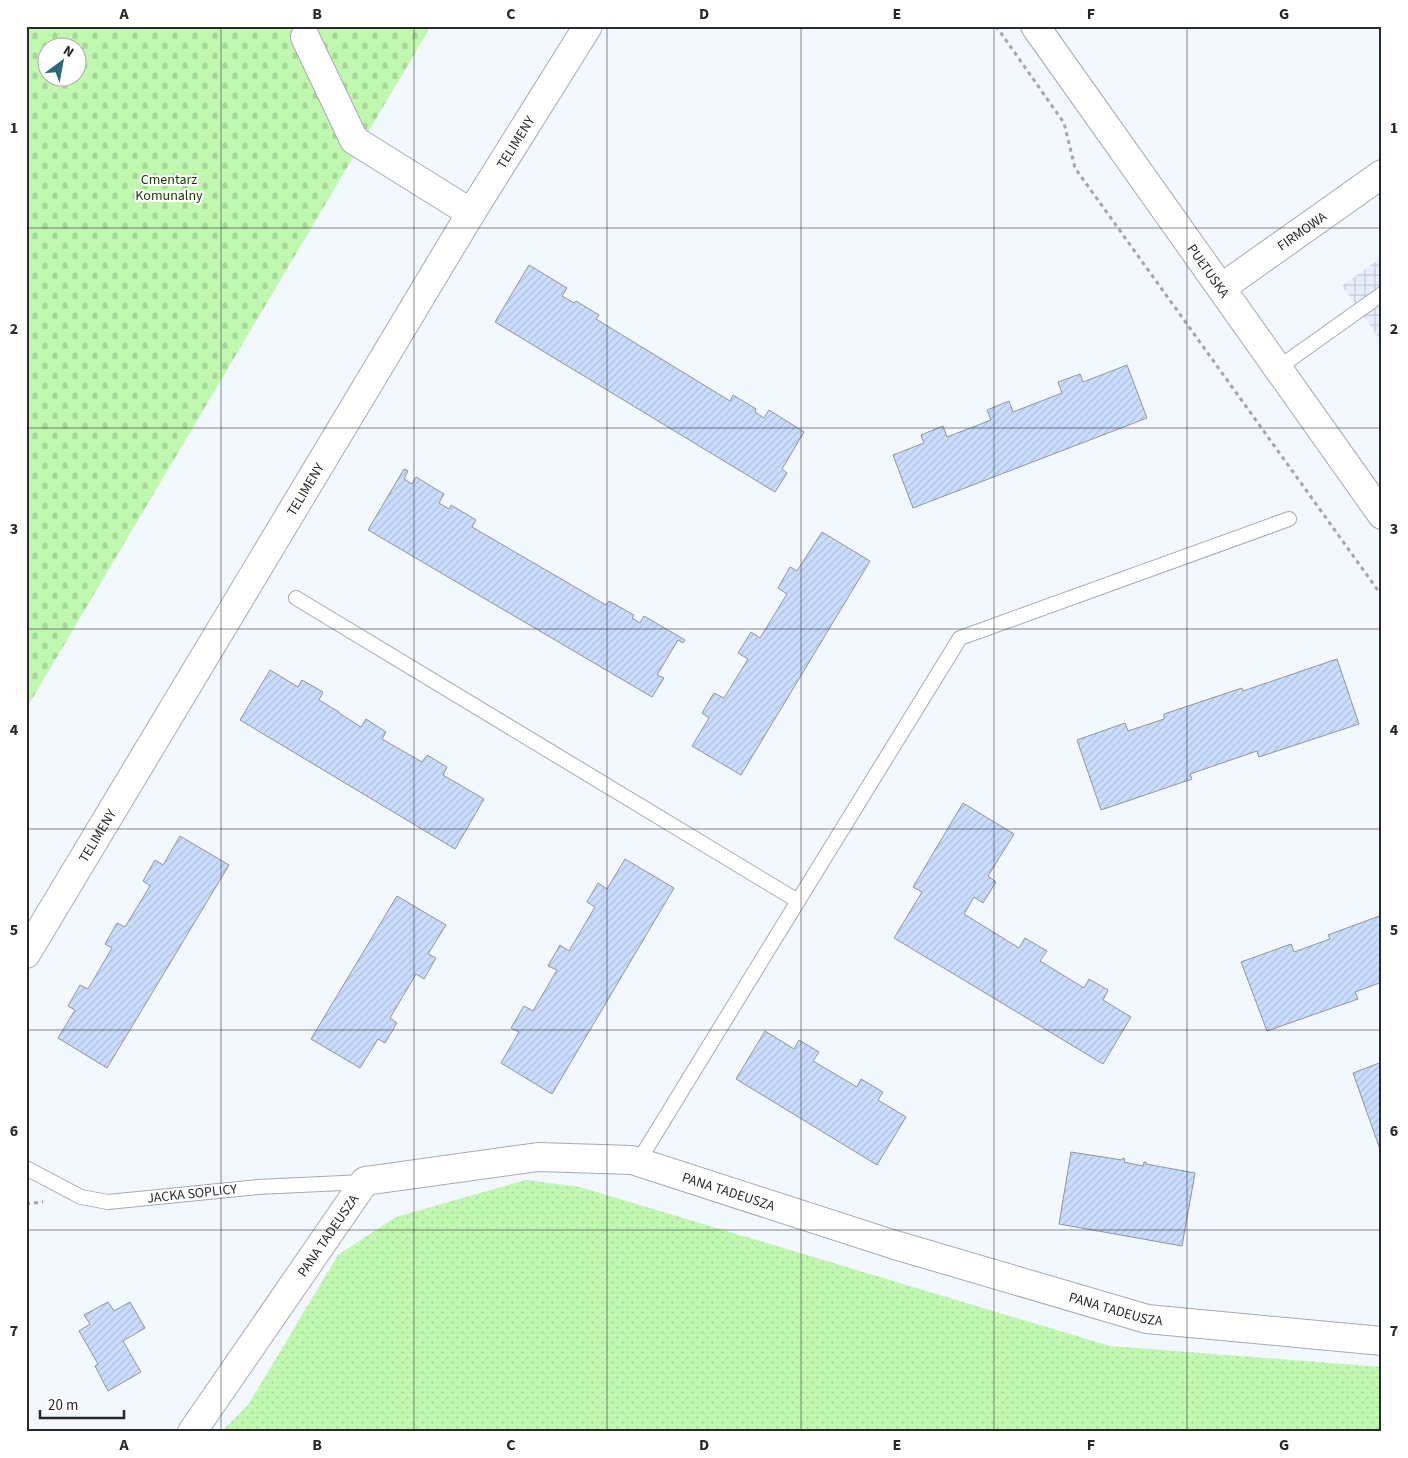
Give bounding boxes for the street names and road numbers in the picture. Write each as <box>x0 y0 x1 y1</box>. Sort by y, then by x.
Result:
street label: TELIMENY <box>492 112 540 173</box>
street label: FIRMOWA <box>1273 207 1332 256</box>
street label: PUŁTUSKA <box>1182 240 1234 303</box>
street label: TELIMENY <box>282 459 330 520</box>
street label: TELIMENY <box>74 806 122 867</box>
street label: PANA TADEUSZA <box>679 1168 778 1217</box>
street label: JACKA SOPLICY <box>146 1179 238 1209</box>
street label: PANA TADEUSZA <box>293 1190 364 1281</box>
street label: PANA TADEUSZA <box>1066 1288 1164 1331</box>

